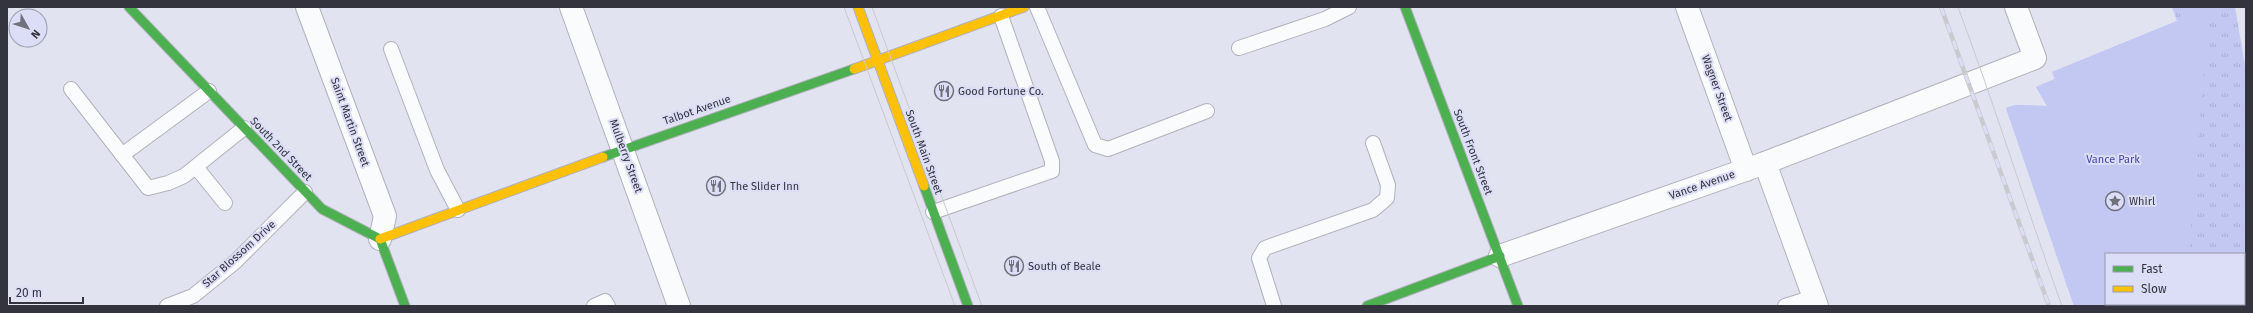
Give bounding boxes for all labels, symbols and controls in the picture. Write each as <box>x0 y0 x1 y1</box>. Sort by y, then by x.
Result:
north arrow <box>8 8 48 48</box>
text: N <box>28 27 43 41</box>
street label: Wagner Street <box>1699 53 1735 123</box>
street label: Saint Martin Street <box>328 76 372 168</box>
restaurant icon: Good Fortune Co. <box>933 80 955 102</box>
place label: Good Fortune Co. <box>958 85 1044 98</box>
street label: Talbot Avenue <box>662 92 732 128</box>
street label: South Front Street <box>1451 107 1495 197</box>
street label: South Main Street <box>903 108 945 196</box>
street label: South 2nd Street <box>247 114 315 184</box>
street label: Mulberry Street <box>607 117 645 195</box>
park label: Vance Park <box>2086 153 2140 166</box>
street label: Vance Avenue <box>1667 168 1737 202</box>
restaurant icon: The Slider Inn <box>705 175 727 197</box>
place label: The Slider Inn <box>730 180 799 193</box>
place icon: Whirl <box>2104 190 2126 212</box>
place label: Whirl <box>2129 195 2155 208</box>
street label: Star Blossom Drive <box>200 218 278 290</box>
legend <box>2105 253 2245 305</box>
restaurant icon: South of Beale <box>1003 255 1025 277</box>
place label: South of Beale <box>1028 260 1101 273</box>
text: Fast <box>2141 262 2163 276</box>
scale bar <box>10 279 83 305</box>
text: Slow <box>2141 282 2167 296</box>
text: 20 m <box>16 286 42 300</box>

